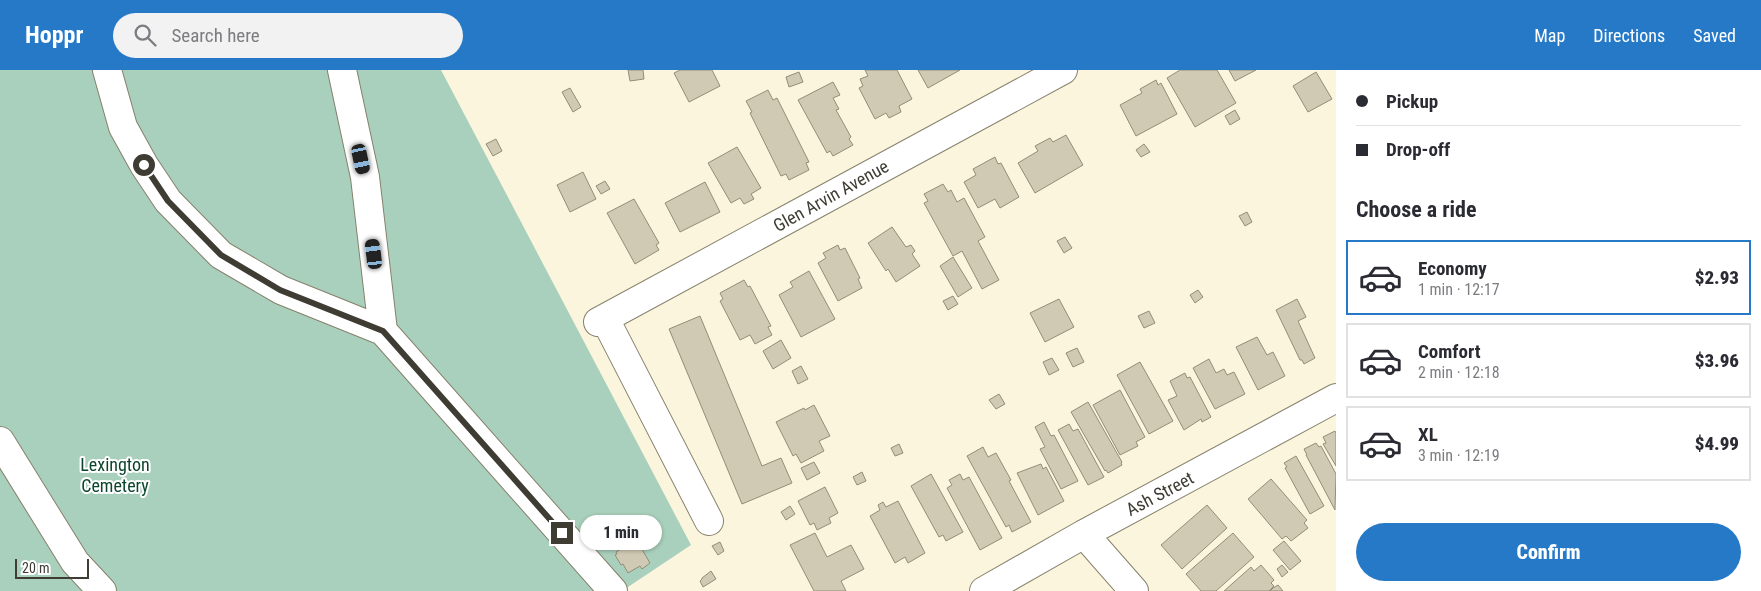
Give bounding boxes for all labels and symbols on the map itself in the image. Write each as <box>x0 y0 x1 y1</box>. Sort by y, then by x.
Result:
car <box>350 143 371 175</box>
route start <box>133 154 155 176</box>
street label: Glen Arvin Avenue <box>769 155 892 236</box>
car <box>364 238 383 270</box>
park label: Lexington Cemetery <box>80 454 150 496</box>
street label: Ash Street <box>1122 467 1197 520</box>
callout: 1 min <box>580 516 662 550</box>
route end <box>551 522 573 544</box>
scale bar <box>15 556 89 579</box>

